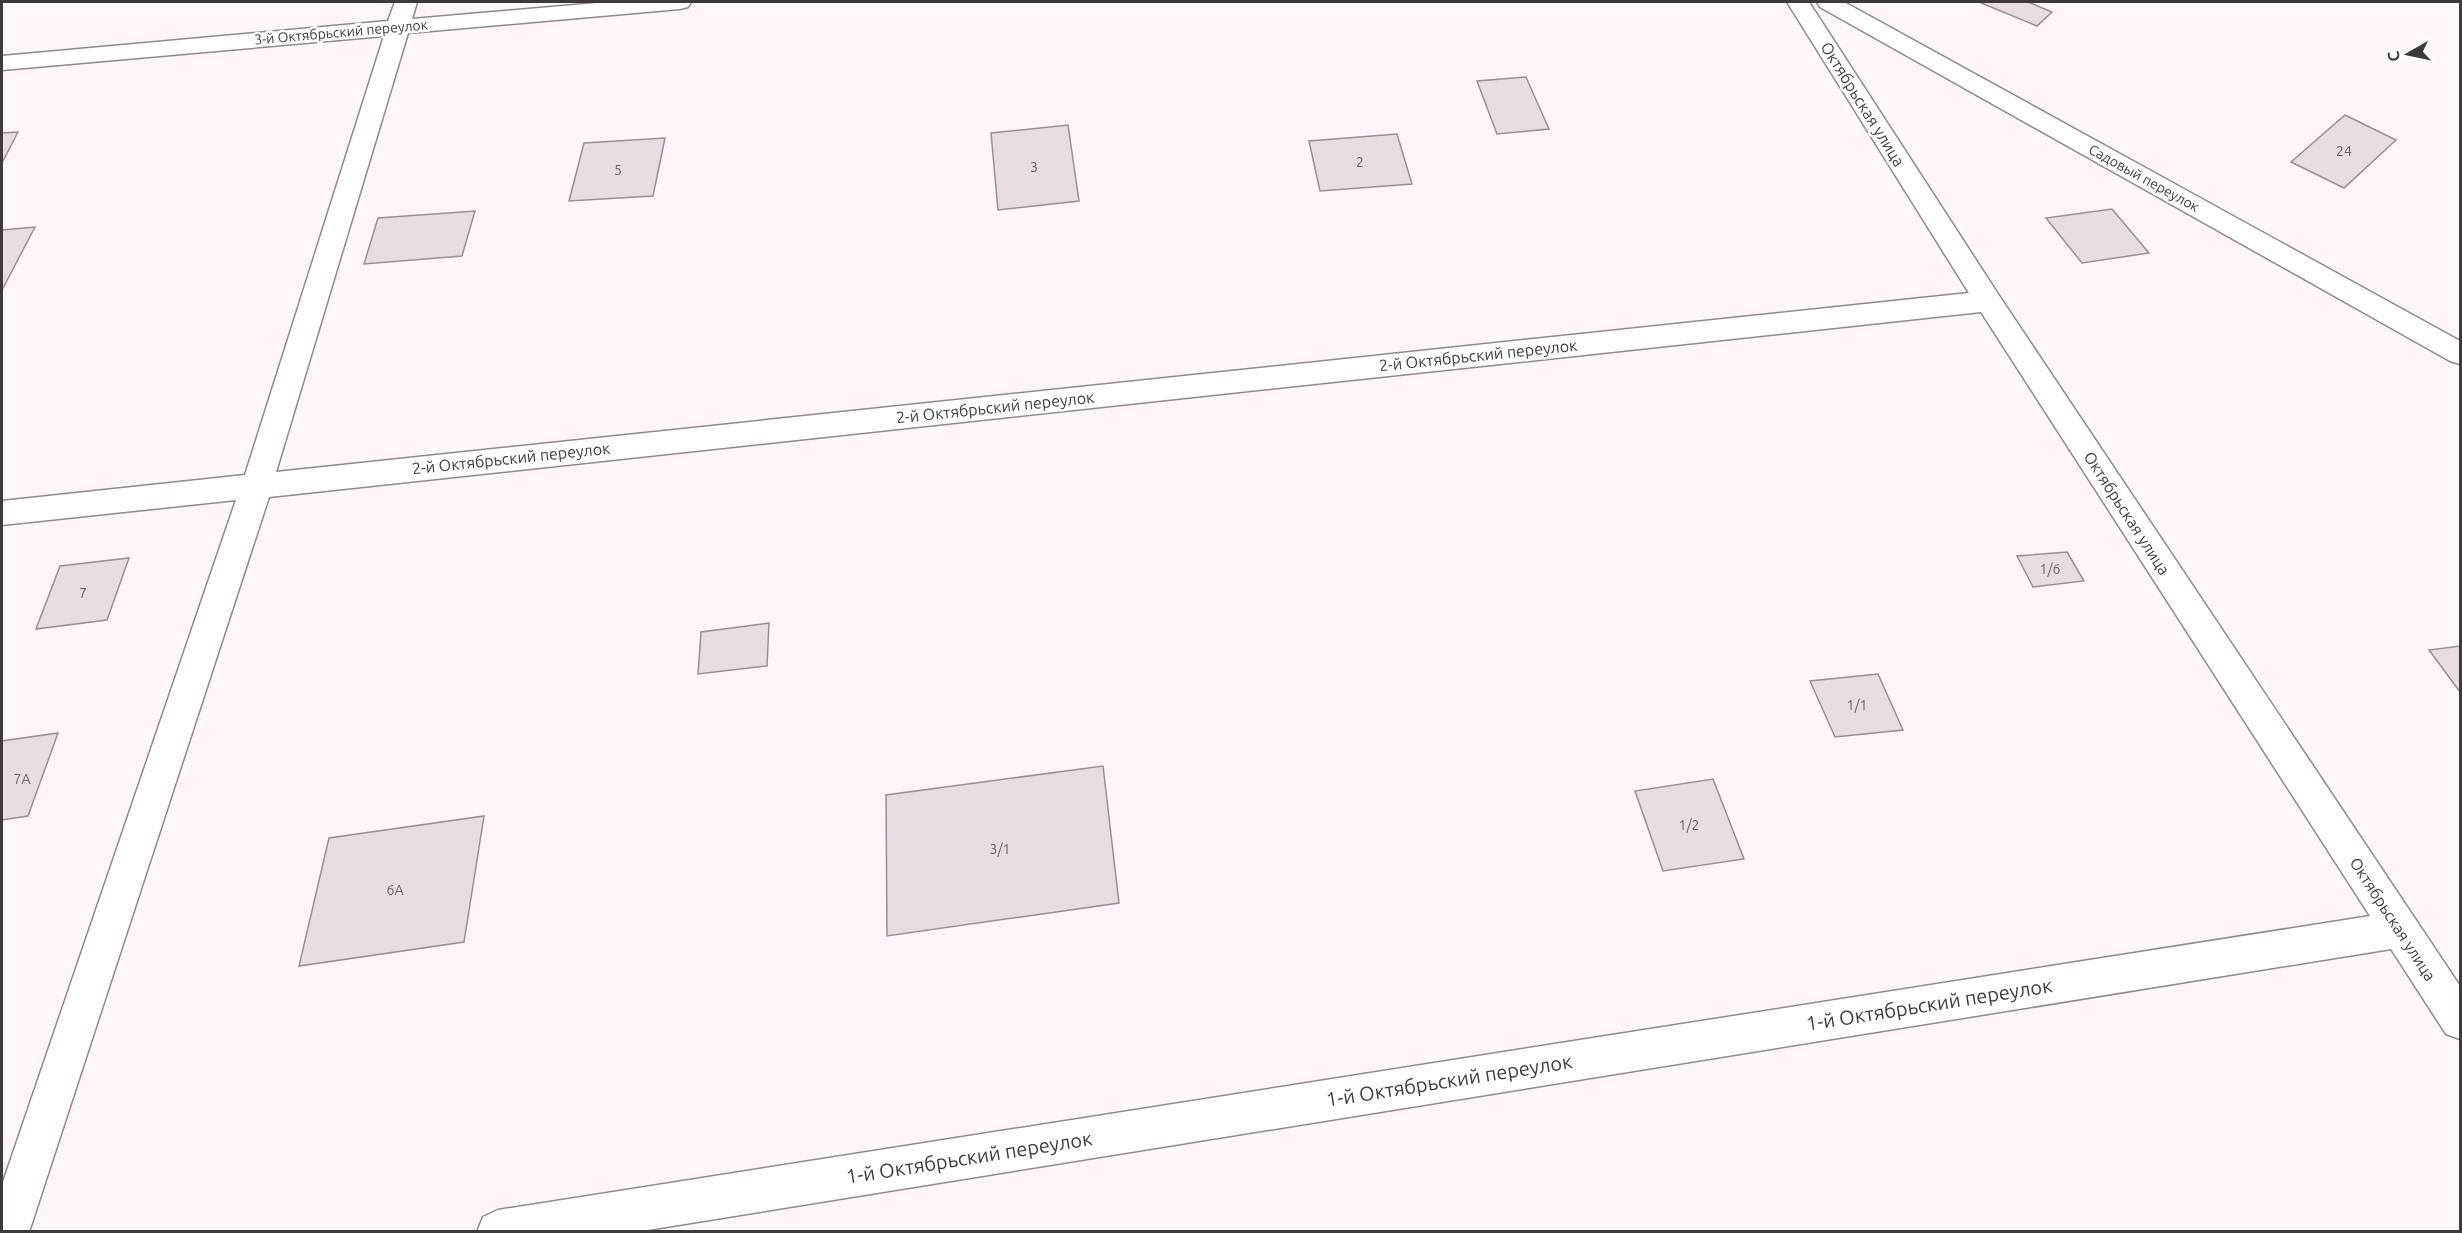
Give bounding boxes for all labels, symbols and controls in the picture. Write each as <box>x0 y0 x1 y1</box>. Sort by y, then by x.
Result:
street label: 3-й Октябрьский переулок <box>254 16 428 48</box>
north arrow <box>2378 24 2438 84</box>
street label: Октябрьская улица <box>1817 38 1909 170</box>
text: С <box>2383 50 2403 63</box>
street label: Садовый переулок <box>2086 141 2202 215</box>
house number: 24 <box>2336 143 2352 159</box>
house number: 2 <box>1356 154 1364 170</box>
house number: 3 <box>1030 159 1038 175</box>
house number: 5 <box>614 162 622 178</box>
street label: 2-й Октябрьский переулок <box>1378 336 1578 374</box>
street label: 2-й Октябрьский переулок <box>895 388 1095 426</box>
street label: 2-й Октябрьский переулок <box>411 439 611 477</box>
street label: Октябрьская улица <box>2080 448 2174 578</box>
house number: 1/6 <box>2040 561 2061 577</box>
house number: 7 <box>79 585 87 601</box>
house number: 1/1 <box>1847 697 1867 713</box>
house number: 7А <box>14 771 31 787</box>
house number: 1/2 <box>1679 817 1699 833</box>
house number: 3/1 <box>990 841 1010 857</box>
street label: Октябрьская улица <box>2346 854 2440 984</box>
house number: 6А <box>387 882 404 898</box>
street label: 1-й Октябрьский переулок <box>1804 973 2054 1035</box>
street label: 1-й Октябрьский переулок <box>1324 1049 1574 1111</box>
street label: 1-й Октябрьский переулок <box>844 1126 1094 1188</box>

